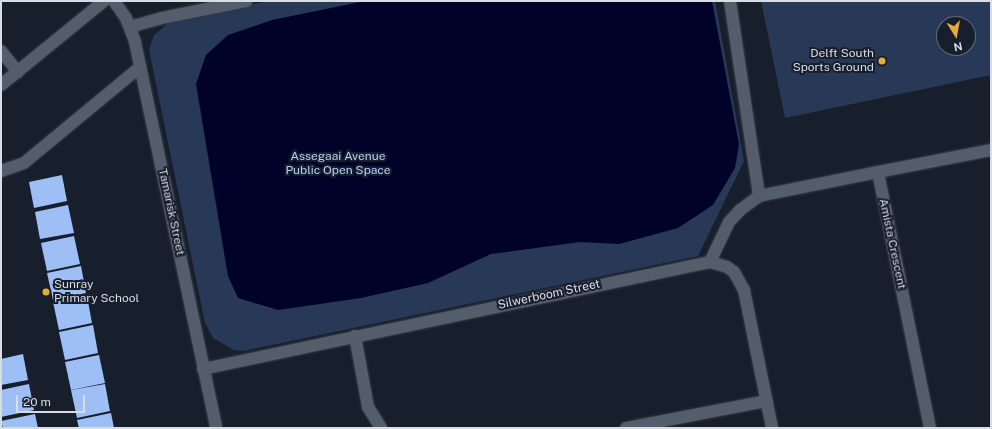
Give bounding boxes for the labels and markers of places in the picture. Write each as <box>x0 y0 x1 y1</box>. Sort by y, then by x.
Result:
place label: Delft South Sports Ground <box>793 47 874 75</box>
marker: Delft South Sports Ground <box>877 56 887 66</box>
place label: Sunray Primary School <box>54 278 139 306</box>
marker: Sunray Primary School <box>41 287 51 297</box>

